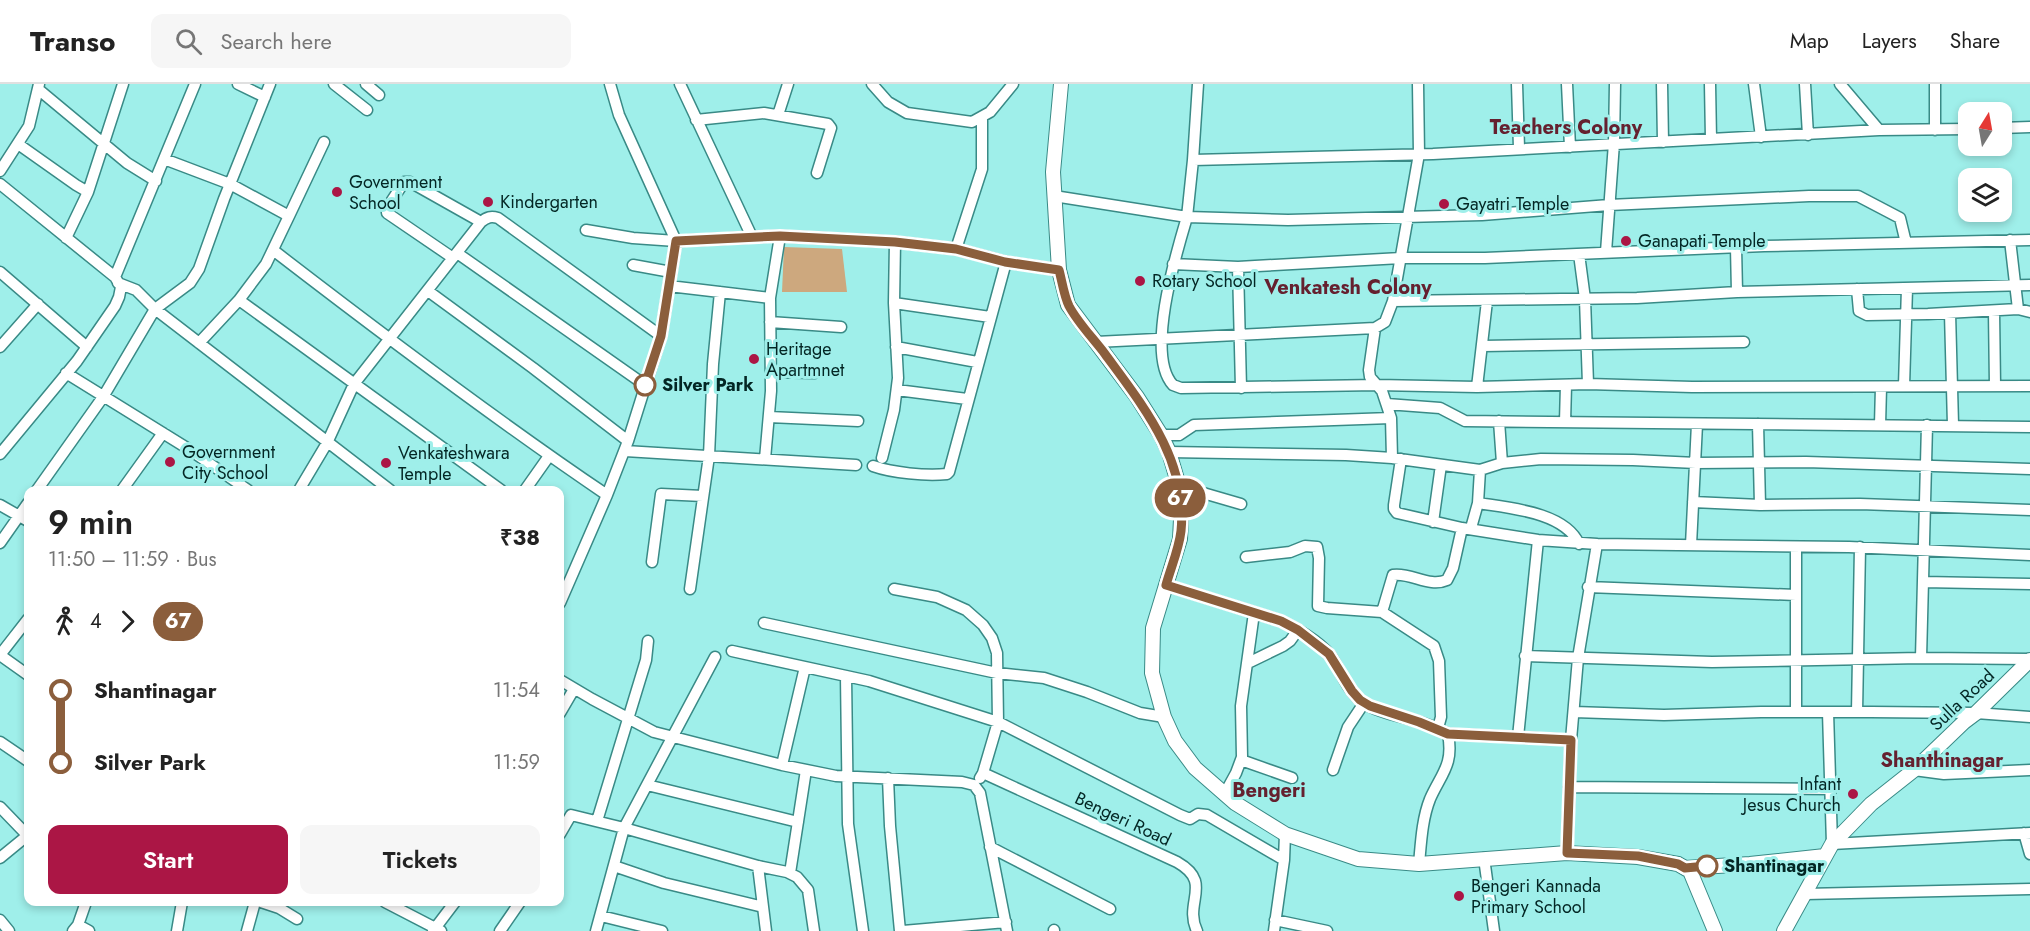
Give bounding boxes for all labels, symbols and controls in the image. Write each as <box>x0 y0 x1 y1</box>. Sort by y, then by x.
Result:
search box <box>151 14 571 68</box>
text: Transo <box>30 21 115 62</box>
icon: search <box>172 25 205 58</box>
text: Search here <box>220 25 332 57</box>
text: Map <box>1790 26 1829 56</box>
text: Layers <box>1862 26 1917 56</box>
text: Share <box>1950 26 2000 56</box>
north arrow <box>1958 102 2012 156</box>
map controls <box>1958 102 2012 222</box>
district label: Teachers Colony <box>1490 113 1643 142</box>
button: layers <box>1958 168 2012 222</box>
place label: Government School <box>349 169 443 216</box>
marker: Government School <box>330 185 344 199</box>
place label: Kindergarten <box>500 189 598 215</box>
place label: Gayatri Temple <box>1456 191 1569 217</box>
marker: Kindergarten <box>481 195 495 209</box>
marker: Gayatri Temple <box>1437 197 1451 211</box>
place label: Ganapati Temple <box>1638 228 1766 254</box>
marker: Ganapati Temple <box>1619 234 1633 248</box>
place label: Rotary School <box>1152 268 1257 294</box>
district label: Venkatesh Colony <box>1263 273 1432 302</box>
marker: Rotary School <box>1133 274 1147 288</box>
place label: Heritage Apartmnet <box>766 336 845 383</box>
marker: Heritage Apartmnet <box>747 352 761 366</box>
place label: Silver Park <box>662 372 754 398</box>
marker: Silver Park <box>634 374 656 396</box>
place label: Government City School <box>182 439 276 486</box>
place label: Venkateshwara Temple <box>398 440 510 487</box>
marker: Government City School <box>163 455 177 469</box>
marker: Venkateshwara Temple <box>379 456 393 470</box>
line badge: 67 <box>1153 478 1207 518</box>
text: 67 <box>1167 483 1193 513</box>
text: 9 min <box>48 499 133 546</box>
text: ₹38 <box>500 521 540 553</box>
text: 11:50 – 11:59 · Bus <box>48 545 217 574</box>
icon: walk <box>48 605 81 638</box>
icon: forward <box>111 605 144 638</box>
text: 67 <box>165 606 191 636</box>
text: 4 <box>90 607 102 636</box>
street label: Sulla Road <box>1924 663 2000 737</box>
text: Shantinagar <box>94 674 217 706</box>
text: 11:54 <box>493 676 540 705</box>
text: Silver Park <box>94 746 206 778</box>
district label: Shanthinagar <box>1881 746 2004 775</box>
text: 11:59 <box>493 748 540 777</box>
place label: Infant Jesus Church <box>1741 771 1842 818</box>
district label: Bengeri <box>1232 776 1306 805</box>
street label: Bengeri Road <box>1071 785 1175 853</box>
marker: Infant Jesus Church <box>1846 787 1860 801</box>
button: Start <box>48 825 288 894</box>
button: Tickets <box>300 825 540 894</box>
place label: Shantinagar <box>1724 853 1825 879</box>
marker: Shantinagar <box>1696 855 1718 877</box>
place label: Bengeri Kannada Primary School <box>1471 873 1601 920</box>
marker: Bengeri Kannada Primary School <box>1452 889 1466 903</box>

